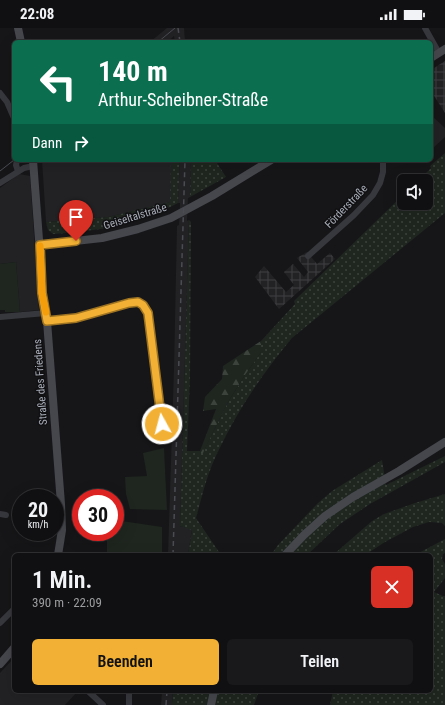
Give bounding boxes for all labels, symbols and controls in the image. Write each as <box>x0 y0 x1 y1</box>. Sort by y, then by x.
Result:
text: 22:08 <box>20 5 54 23</box>
text: 140 m <box>98 55 168 88</box>
icon: left <box>32 56 84 108</box>
text: Arthur-Scheibner-Straße <box>98 89 268 110</box>
icon: right <box>70 132 92 154</box>
text: Dann <box>32 134 62 152</box>
map controls <box>397 174 433 210</box>
button: sound <box>397 174 433 210</box>
street label: Förderstraße <box>322 182 370 231</box>
pin <box>59 200 93 241</box>
street label: Geiseltalstraße <box>102 201 168 232</box>
icon: arrive <box>65 206 87 228</box>
street label: Straße des Friedens <box>31 339 50 425</box>
position arrow <box>141 403 183 445</box>
speed limit sign: 30 <box>72 489 124 541</box>
text: 20 <box>28 498 48 522</box>
text: km/h <box>28 519 48 530</box>
text: 1 Min. <box>32 566 92 594</box>
button: close <box>371 566 413 608</box>
text: 390 m · 22:09 <box>32 595 102 610</box>
button: Beenden <box>32 639 219 685</box>
button: Teilen <box>227 639 413 685</box>

